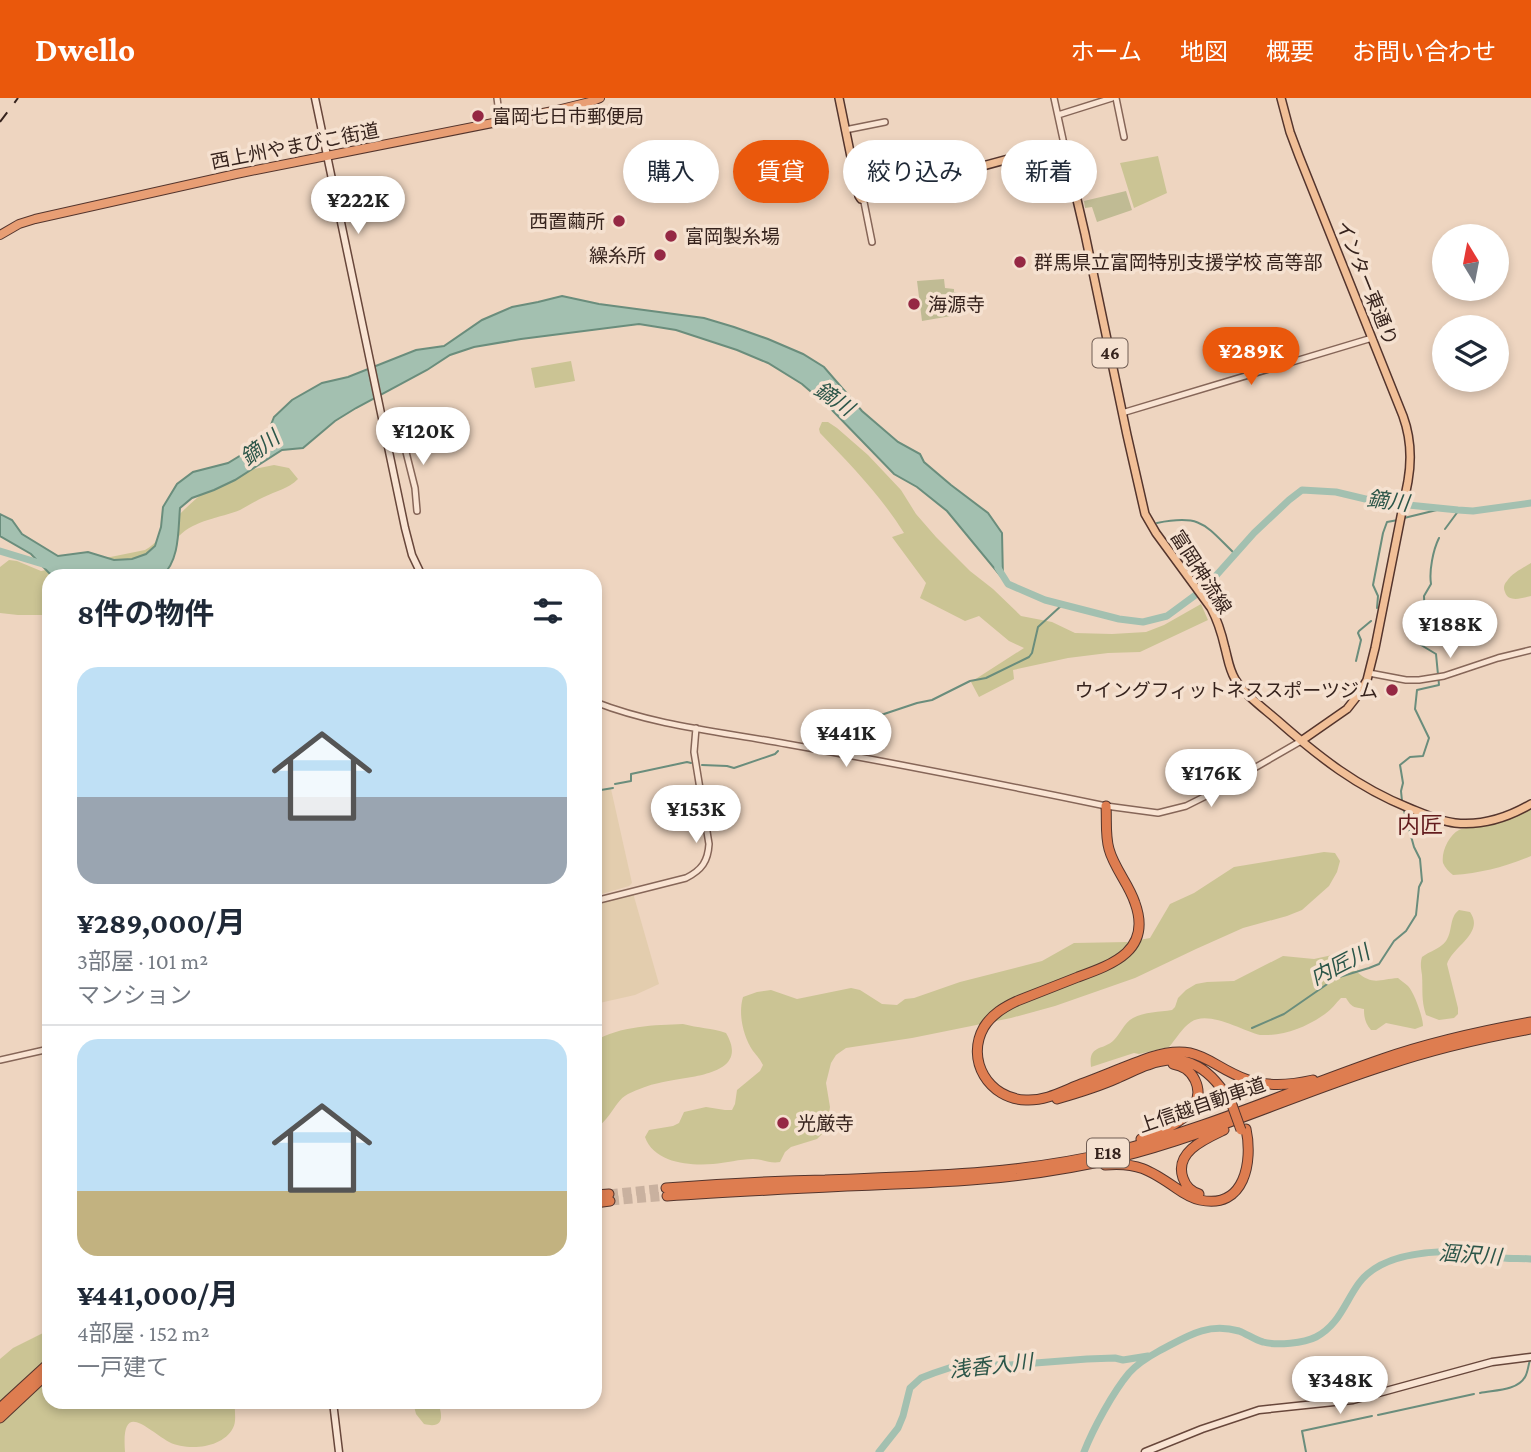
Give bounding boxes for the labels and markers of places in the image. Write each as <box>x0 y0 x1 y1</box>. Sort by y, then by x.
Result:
place label: 富岡七日市郵便局 <box>492 106 644 127</box>
marker: 富岡七日市郵便局 <box>470 108 486 124</box>
pin: ¥222K <box>309 176 407 236</box>
place label: 西置繭所 <box>529 211 605 232</box>
marker: 西置繭所 <box>611 213 627 229</box>
place label: 富岡製糸場 <box>685 226 780 247</box>
marker: 富岡製糸場 <box>663 228 679 244</box>
place label: 繰糸所 <box>589 245 646 266</box>
marker: 繰糸所 <box>652 247 668 263</box>
place label: 群馬県立富岡特別支援学校 高等部 <box>1034 252 1323 273</box>
marker: 群馬県立富岡特別支援学校 高等部 <box>1012 254 1028 270</box>
place label: 海源寺 <box>928 294 985 315</box>
marker: 海源寺 <box>906 296 922 312</box>
pin: ¥289K <box>1202 328 1300 387</box>
pin: ¥120K <box>374 408 472 467</box>
pin: ¥188K <box>1401 601 1499 660</box>
place label: ウイングフィットネススポーツジム <box>1075 680 1378 701</box>
marker: ウイングフィットネススポーツジム <box>1384 682 1400 698</box>
pin: ¥441K <box>797 710 895 769</box>
pin: ¥176K <box>1162 750 1260 809</box>
pin: ¥153K <box>647 786 745 845</box>
place label: 光厳寺 <box>797 1113 854 1134</box>
marker: 光厳寺 <box>775 1115 791 1131</box>
pin: ¥348K <box>1291 1356 1389 1416</box>

